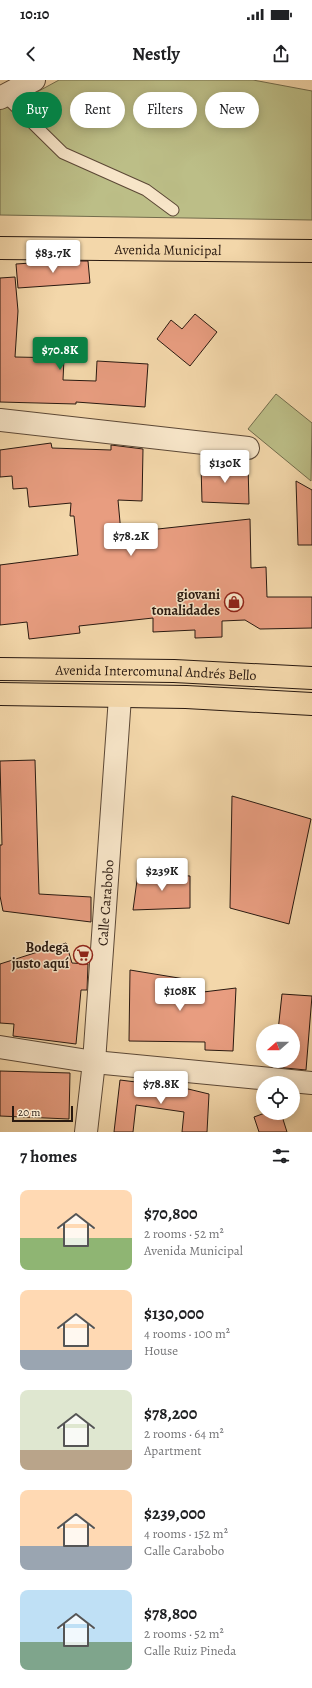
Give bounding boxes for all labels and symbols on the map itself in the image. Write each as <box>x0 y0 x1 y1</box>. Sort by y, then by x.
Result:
pin: $83.7K <box>20 240 86 274</box>
street label: Avenida Municipal <box>114 240 222 260</box>
pin: $70.8K <box>27 337 93 371</box>
pin: $130K <box>197 450 253 484</box>
pin: $78.2K <box>98 523 164 557</box>
place label: giovani tonalidades <box>152 585 220 620</box>
shop icon: giovani tonalidades <box>223 591 245 613</box>
street label: Avenida Intercomunal Andrés Bello <box>54 661 257 685</box>
pin: $239K <box>134 858 190 892</box>
street label: Calle Carabobo <box>93 859 118 947</box>
place label: Bodega justo aquí <box>12 938 69 973</box>
supermarket icon: Bodega justo aquí <box>72 944 94 966</box>
pin: $108K <box>152 978 208 1012</box>
north arrow <box>256 1024 300 1068</box>
pin: $78.8K <box>128 1071 194 1105</box>
scale bar <box>12 1104 73 1123</box>

